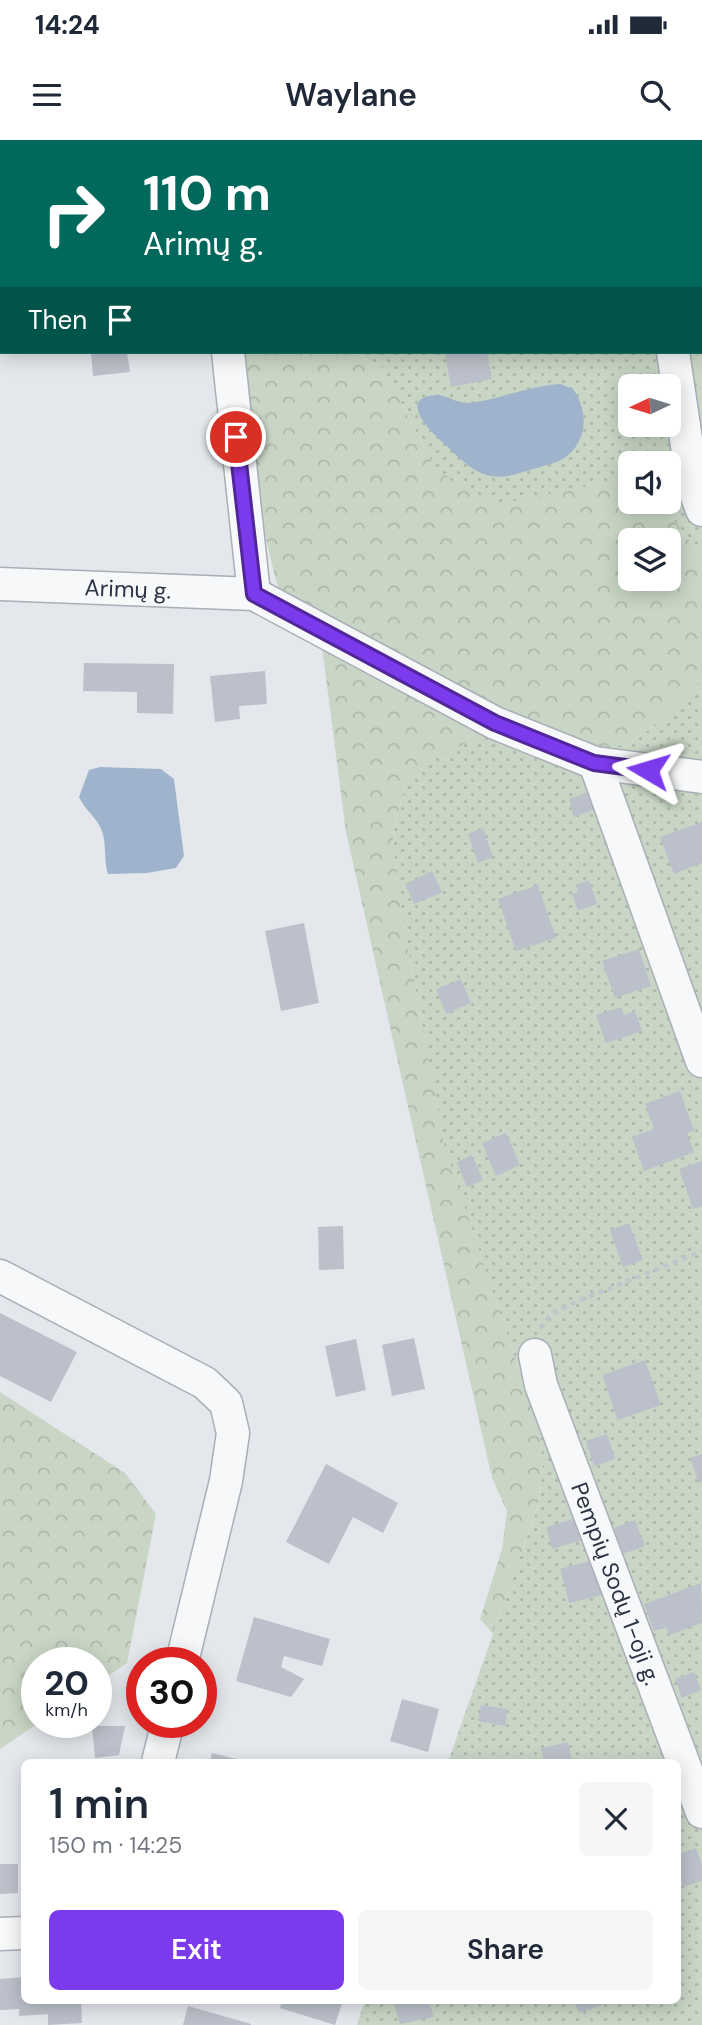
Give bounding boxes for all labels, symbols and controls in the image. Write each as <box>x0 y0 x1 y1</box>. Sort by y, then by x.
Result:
text: 14:24 <box>35 8 100 42</box>
text: Waylane <box>285 74 417 116</box>
icon: menu <box>28 76 66 114</box>
icon: search <box>636 76 674 114</box>
text: 110 m <box>143 161 271 225</box>
icon: right <box>28 168 119 259</box>
text: Arimų g. <box>143 223 263 265</box>
icon: arrive <box>101 301 139 339</box>
text: Then <box>28 303 87 337</box>
north arrow <box>618 374 681 438</box>
map controls <box>618 374 681 591</box>
pin <box>206 407 266 467</box>
icon: arrive <box>217 418 255 456</box>
button: sound <box>618 451 681 514</box>
button: layers <box>618 528 681 591</box>
street label: Arimų g. <box>84 572 172 606</box>
position arrow <box>611 733 685 807</box>
street label: Pempių Sodų 1-oji g. <box>564 1478 668 1689</box>
speed limit sign: 30 <box>126 1647 217 1738</box>
text: 20 <box>44 1660 89 1706</box>
text: km/h <box>45 1698 88 1722</box>
text: 1 min <box>49 1776 149 1831</box>
button: close <box>579 1782 653 1856</box>
text: 150 m · 14:25 <box>49 1830 182 1860</box>
button: Exit <box>49 1910 344 1990</box>
button: Share <box>358 1910 653 1990</box>

